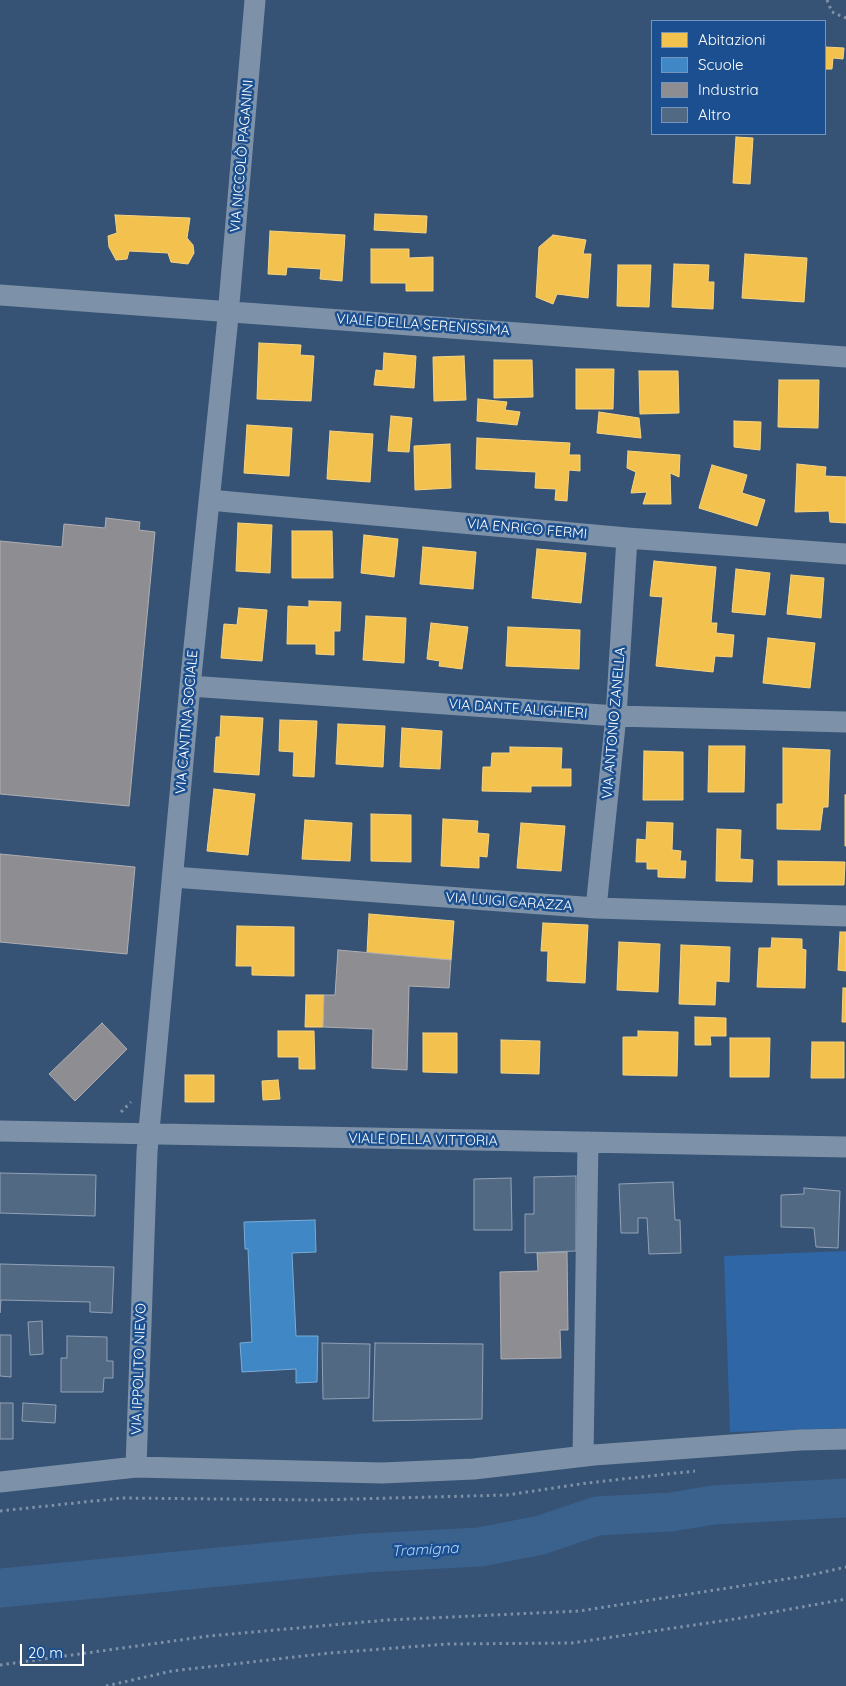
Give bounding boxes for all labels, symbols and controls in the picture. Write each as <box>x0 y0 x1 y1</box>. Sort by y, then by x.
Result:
legend <box>651 20 826 135</box>
text: Abitazioni <box>698 30 766 49</box>
text: Scuole <box>698 55 744 74</box>
street label: VIA NICCOLÒ PAGANINI <box>227 79 257 233</box>
text: Industria <box>698 80 758 99</box>
text: Altro <box>698 105 731 124</box>
street label: VIALE DELLA SERENISSIMA <box>336 311 510 339</box>
street label: VIA ENRICO FERMI <box>466 515 588 543</box>
street label: VIA ANTONIO ZANELLA <box>599 646 629 800</box>
street label: VIA CANTINA SOCIALE <box>172 649 202 795</box>
street label: VIA DANTE ALIGHIERI <box>448 696 588 722</box>
street label: VIA LUIGI CARAZZA <box>445 889 573 915</box>
street label: VIALE DELLA VITTORIA <box>348 1130 498 1150</box>
street label: VIA IPPOLITO NIEVO <box>128 1303 150 1435</box>
water label: Tramigna <box>391 1539 459 1561</box>
scale bar <box>22 1634 86 1666</box>
text: 20 m <box>28 1643 63 1662</box>

